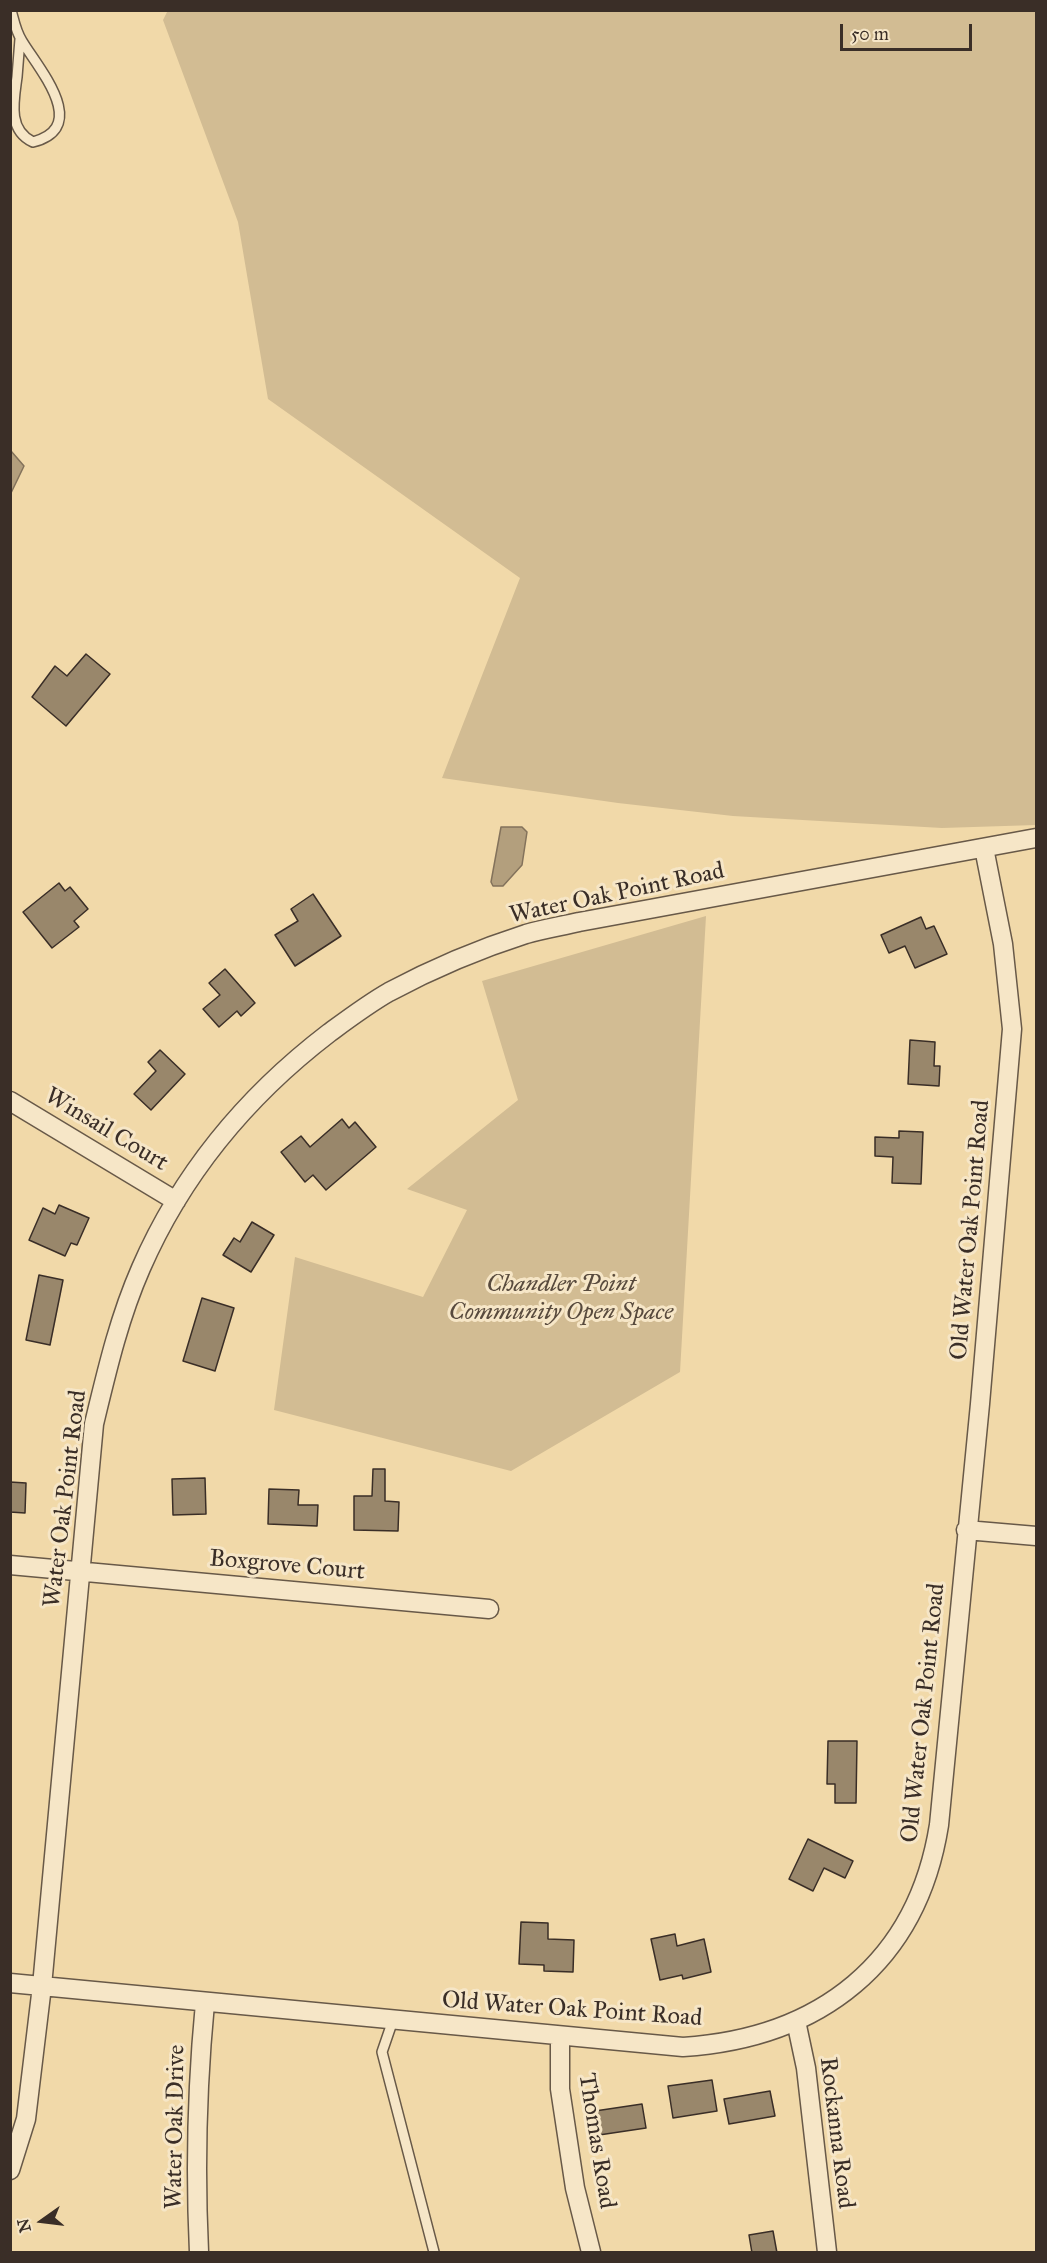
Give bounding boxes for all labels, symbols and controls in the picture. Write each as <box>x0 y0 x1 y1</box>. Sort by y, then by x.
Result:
scale bar <box>843 12 975 50</box>
text: 50 m <box>851 23 889 45</box>
street label: Water Oak Point Road <box>507 857 727 931</box>
street label: Winsail Court <box>39 1082 173 1178</box>
street label: Old Water Oak Point Road <box>945 1099 997 1361</box>
park label: Chandler Point Community Open Space <box>449 1271 673 1327</box>
street label: Water Oak Point Road <box>38 1389 94 1609</box>
street label: Boxgrove Court <box>208 1545 366 1587</box>
street label: Old Water Oak Point Road <box>896 1582 952 1844</box>
street label: Old Water Oak Point Road <box>441 1987 703 2033</box>
street label: Water Oak Drive <box>160 2044 192 2210</box>
street label: Rockanna Road <box>812 2055 860 2211</box>
street label: Thomas Road <box>571 2071 621 2211</box>
north arrow <box>12 2191 72 2251</box>
text: N <box>13 2217 35 2234</box>

